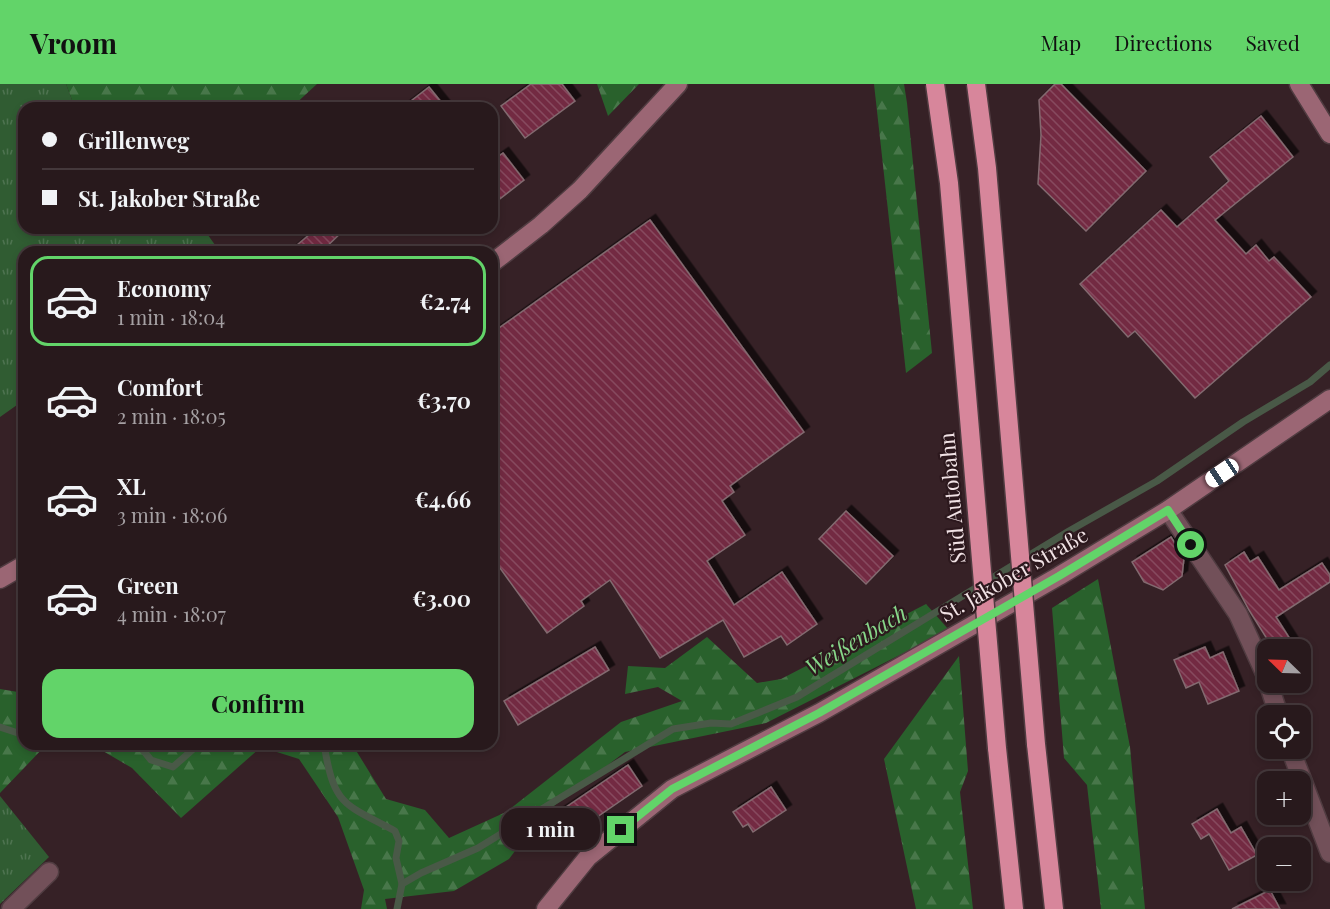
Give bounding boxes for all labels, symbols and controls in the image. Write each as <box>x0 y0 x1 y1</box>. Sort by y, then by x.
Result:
text: Vroom <box>30 24 117 61</box>
text: Map <box>1040 28 1081 56</box>
text: Directions <box>1114 28 1212 56</box>
text: Saved <box>1245 28 1300 56</box>
text: Grillenweg <box>78 125 189 155</box>
text: St. Jakober Straße <box>78 183 260 213</box>
text: Economy <box>117 273 211 303</box>
icon: car <box>45 274 99 328</box>
text: €2.74 <box>419 286 471 316</box>
text: 1 min · 18:04 <box>117 303 225 330</box>
text: Comfort <box>117 372 203 402</box>
icon: car <box>45 373 99 427</box>
text: €3.70 <box>417 385 471 415</box>
text: 2 min · 18:05 <box>117 402 226 429</box>
street label: Süd Autobahn <box>931 431 971 565</box>
car <box>1202 455 1242 491</box>
text: XL <box>117 471 146 501</box>
icon: car <box>45 472 99 526</box>
text: €4.66 <box>415 484 471 514</box>
text: 3 min · 18:06 <box>117 501 227 528</box>
street label: St. Jakober Straße <box>934 519 1092 627</box>
route start <box>1177 531 1204 558</box>
text: Green <box>117 570 179 600</box>
icon: car <box>45 571 99 625</box>
text: €3.00 <box>412 583 471 613</box>
water label: Weißenbach <box>799 597 912 681</box>
text: 4 min · 18:07 <box>117 600 226 627</box>
north arrow <box>1257 639 1311 693</box>
map controls <box>1257 639 1311 891</box>
button: Confirm <box>42 669 474 738</box>
button: locate <box>1257 705 1311 759</box>
button: + <box>1257 771 1311 825</box>
callout: 1 min <box>501 809 600 851</box>
text: 1 min <box>526 815 575 842</box>
route end <box>607 816 634 843</box>
button: − <box>1257 837 1311 891</box>

